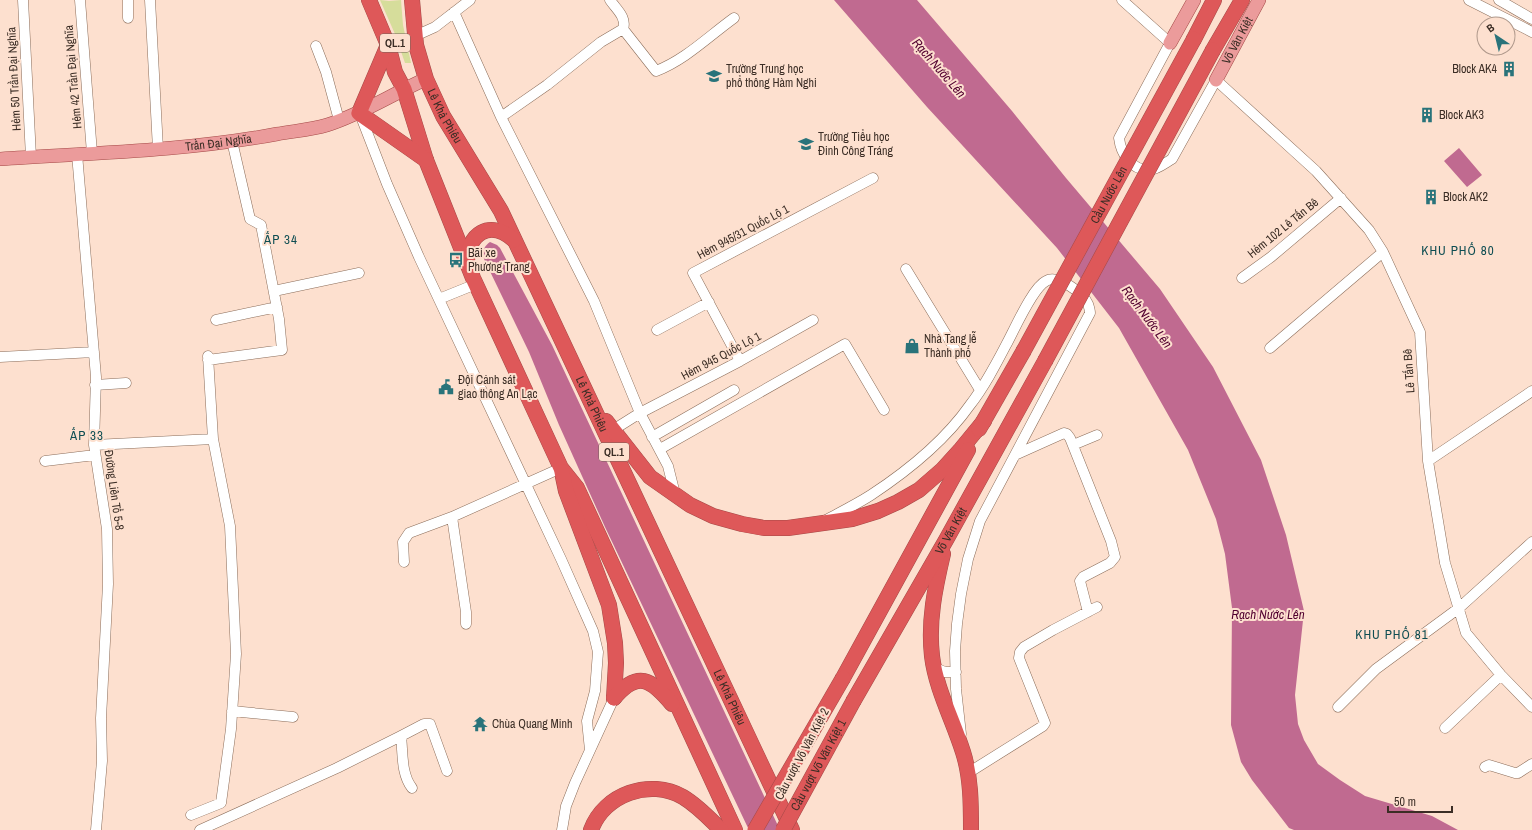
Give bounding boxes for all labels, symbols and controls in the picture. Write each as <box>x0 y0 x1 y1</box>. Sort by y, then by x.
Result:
street label: Võ Văn Kiệt <box>1218 14 1257 67</box>
north arrow <box>1476 16 1516 56</box>
text: B <box>1484 20 1497 35</box>
street label: Hẻm 42 Trần Đại Nghĩa <box>60 24 85 129</box>
street label: Hẻm 50 Trần Đại Nghĩa <box>3 26 25 131</box>
road number: QL.1 <box>380 34 410 52</box>
water label: Rạch Nước Lên <box>908 35 970 101</box>
building icon: Block AK4 <box>1500 60 1518 78</box>
place label: Trường Trung học phổ thông Hàm Nghi <box>726 61 817 91</box>
place label: Block AK4 <box>1452 61 1498 77</box>
school or university icon: Trường Trung học phổ thông Hàm Nghi <box>705 67 723 85</box>
street label: Lê Khả Phiêu <box>424 86 466 146</box>
building icon: Block AK3 <box>1418 106 1436 124</box>
place label: Block AK3 <box>1439 107 1484 123</box>
place label: Trường Tiểu học Đinh Công Tráng <box>818 129 893 159</box>
street label: Trần Đại Nghĩa <box>184 130 253 155</box>
school or university icon: Trường Tiểu học Đinh Công Tráng <box>797 135 815 153</box>
street label: Cầu Nước Lên <box>1087 163 1131 226</box>
building icon: Block AK2 <box>1422 188 1440 206</box>
place label: Block AK2 <box>1443 189 1488 205</box>
street label: Hẻm 102 Lê Tấn Bê <box>1244 194 1322 262</box>
street label: Hẻm 945/31 Quốc Lộ 1 <box>694 201 792 263</box>
district label: ẤP 34 <box>263 230 298 248</box>
district label: KHU PHỐ 80 <box>1421 241 1495 259</box>
place label: Bãi xe Phương Trang <box>468 245 530 275</box>
bus stop icon: Bãi xe Phương Trang <box>447 251 465 269</box>
water label: Rạch Nước Lên <box>1118 283 1176 352</box>
street label: Hẻm 945 Quốc Lộ 1 <box>678 328 764 384</box>
place label: Nhà Tang lễ Thành phố <box>924 331 977 361</box>
shop icon: Nhà Tang lễ Thành phố <box>903 337 921 355</box>
street label: Lê Tấn Bê <box>1399 348 1419 394</box>
place label: Đội Cảnh sát giao thông An Lạc <box>458 372 537 402</box>
street label: Lê Khả Phiêu <box>572 374 612 435</box>
public building icon: Đội Cảnh sát giao thông An Lạc <box>437 378 455 396</box>
district label: ẤP 33 <box>69 426 104 444</box>
road number: QL.1 <box>599 443 629 461</box>
street label: Đường Liên Tổ 5-8 <box>100 449 128 531</box>
street label: Võ Văn Kiệt <box>931 504 971 557</box>
water label: Rạch Nước Lên <box>1231 606 1305 623</box>
district label: KHU PHỐ 81 <box>1355 625 1429 643</box>
street label: Lê Khả Phiêu <box>710 667 750 728</box>
street label: Cầu vượt Võ Văn Kiệt 2 <box>771 705 833 803</box>
temple icon: Chùa Quang Minh <box>471 715 489 733</box>
place label: Chùa Quang Minh <box>492 716 572 732</box>
street label: Cầu vượt Võ Văn Kiệt 1 <box>787 716 850 814</box>
scale bar <box>1388 788 1452 814</box>
text: 50 m <box>1394 794 1416 810</box>

